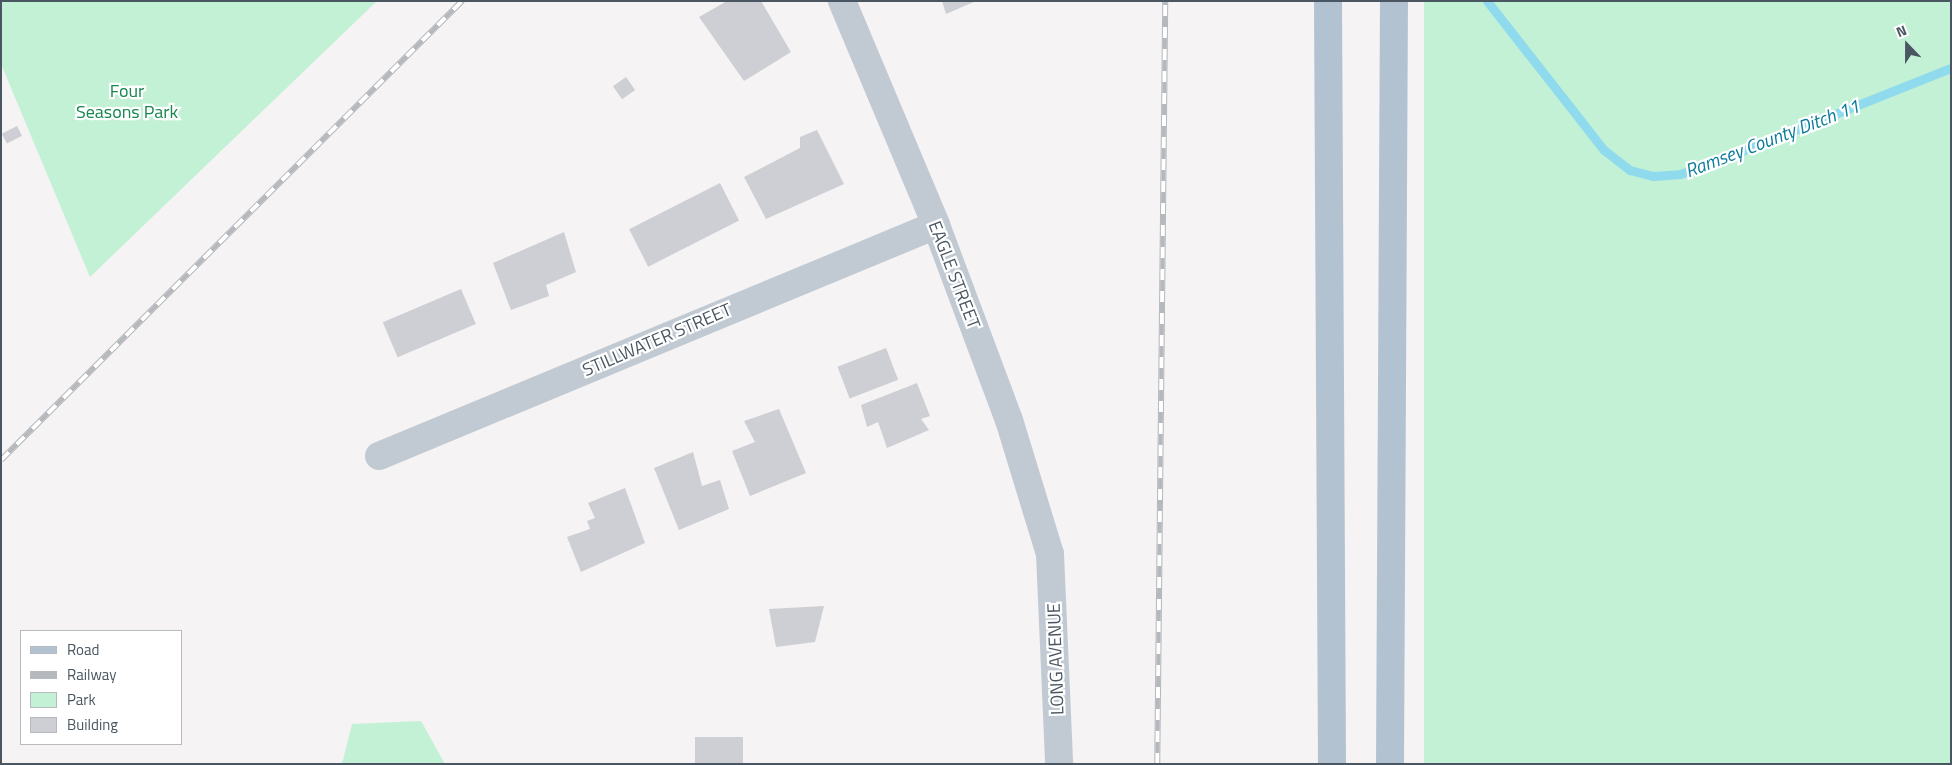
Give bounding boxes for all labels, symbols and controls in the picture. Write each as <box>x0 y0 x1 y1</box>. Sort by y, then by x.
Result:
text: N <box>1893 19 1910 42</box>
north arrow <box>1882 20 1932 70</box>
park label: Four Seasons Park <box>76 81 178 124</box>
water label: Ramsey County Ditch 11 <box>1682 94 1862 182</box>
street label: EAGLE STREET <box>924 218 984 332</box>
street label: STILLWATER STREET <box>579 299 735 381</box>
street label: LONG AVENUE <box>1043 603 1069 715</box>
legend <box>20 630 182 745</box>
text: Road <box>67 638 99 661</box>
text: Railway <box>67 663 117 686</box>
text: Park <box>67 688 96 711</box>
text: Building <box>67 713 118 736</box>

